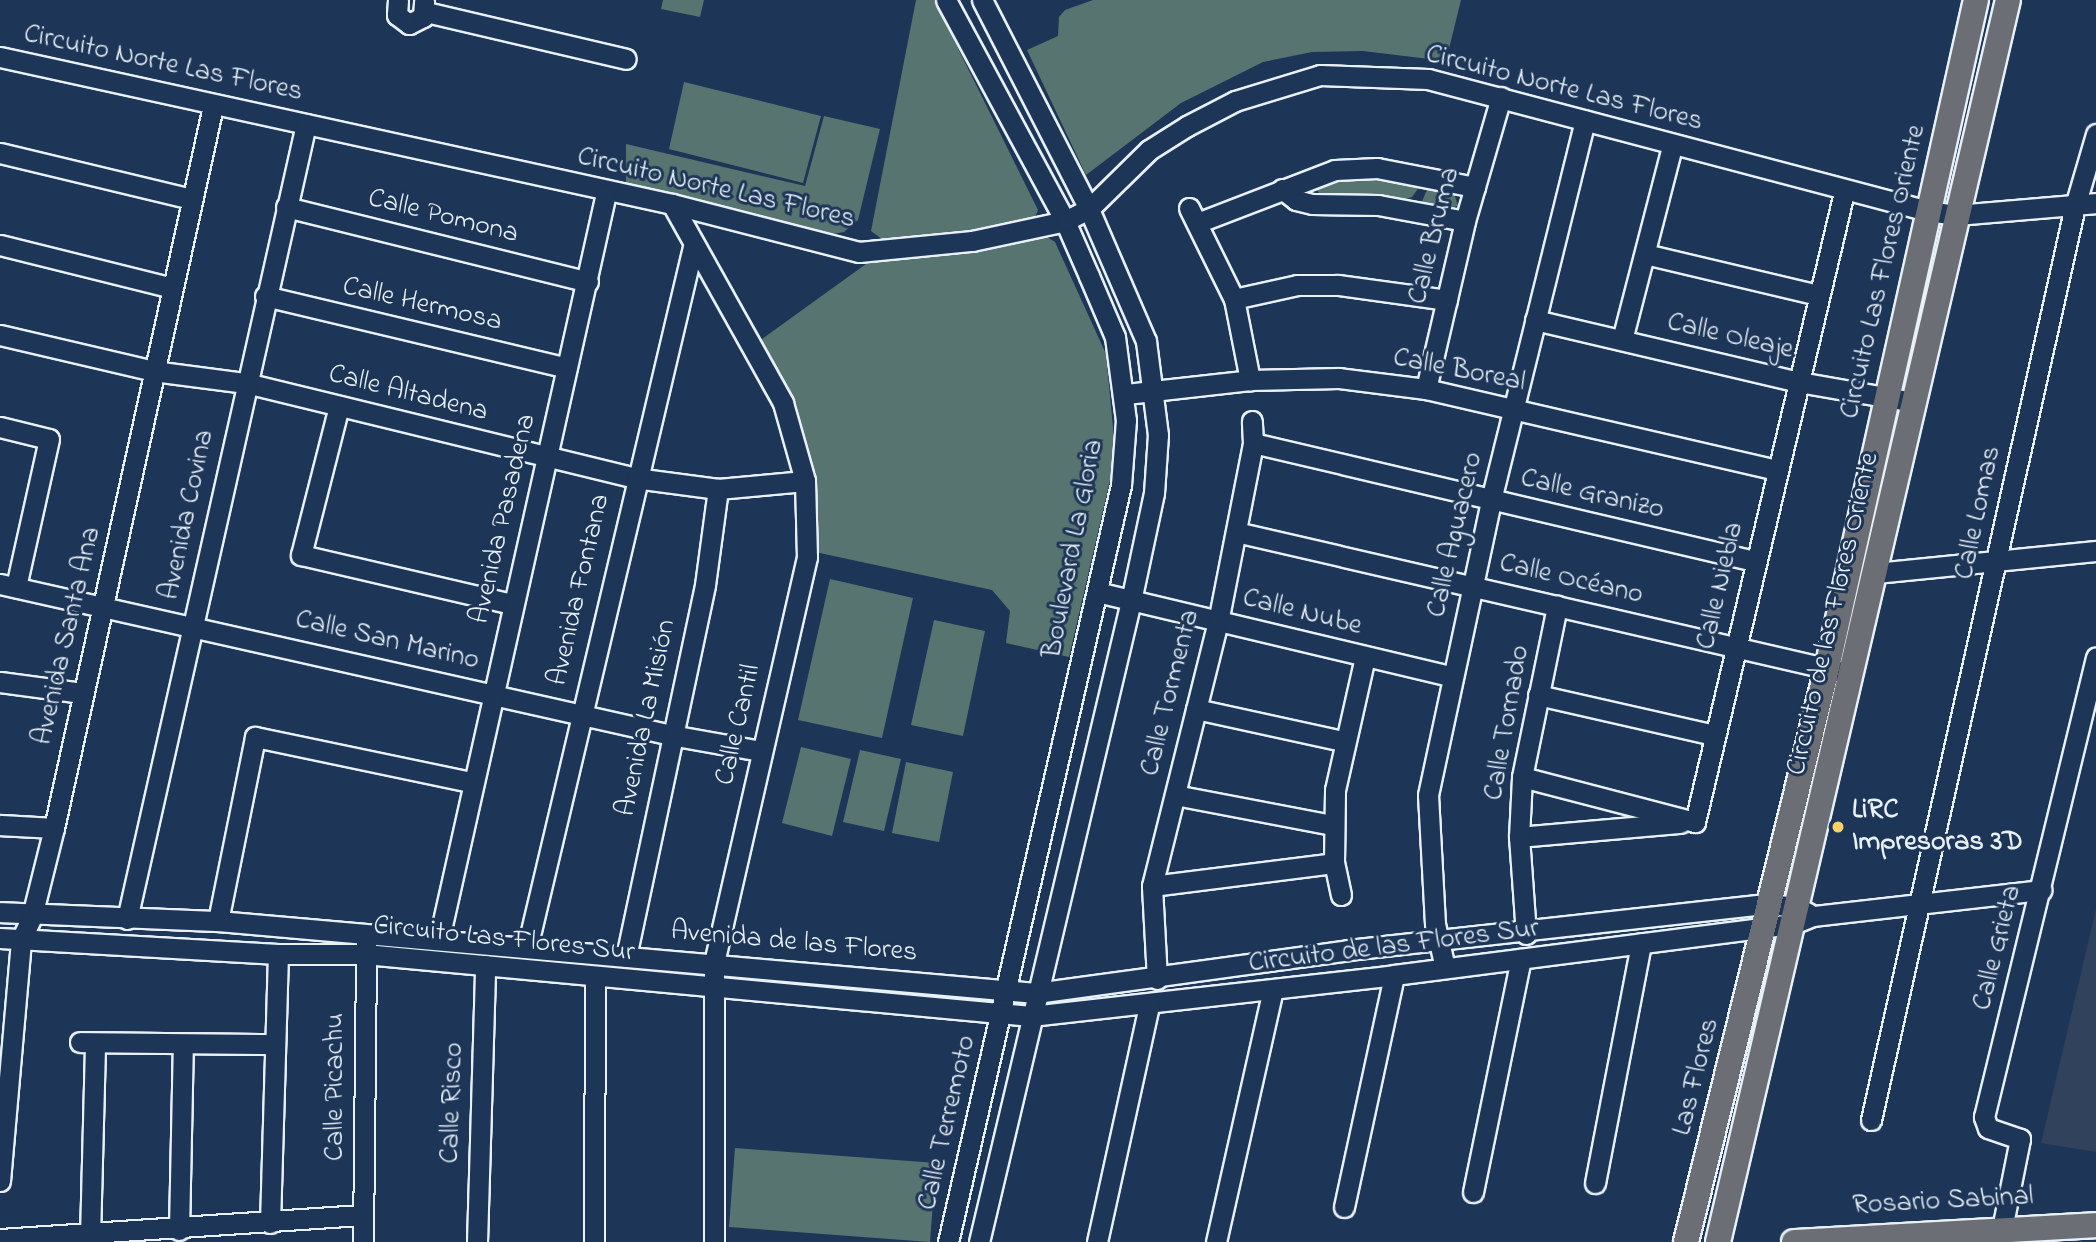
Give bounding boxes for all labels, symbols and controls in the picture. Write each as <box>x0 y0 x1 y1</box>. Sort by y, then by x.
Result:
street label: Circuito Norte Las Flores <box>21 18 305 110</box>
street label: Circuito Norte Las Flores <box>1422 38 1706 140</box>
street label: Circuito Las Flores Oriente <box>1834 122 1934 422</box>
street label: Circuito Norte Las Flores <box>574 141 858 237</box>
street label: Calle Bruma <box>1402 164 1468 308</box>
street label: Calle Pomona <box>364 182 522 252</box>
street label: Calle Hermosa <box>339 270 505 340</box>
street label: Calle Oleaje <box>1664 306 1796 368</box>
street label: Calle Boreal <box>1390 342 1528 400</box>
street label: Calle Altadena <box>325 358 491 430</box>
street label: Avenida Pasadena <box>464 411 544 627</box>
street label: Avenida Covina <box>154 427 222 603</box>
street label: Boulevard La Gloria <box>1036 437 1112 661</box>
street label: Calle Lomas <box>1948 443 2010 583</box>
street label: Calle Aguacero <box>1421 449 1491 621</box>
street label: Circuito de las Flores Oriente <box>1781 449 1887 779</box>
street label: Calle Granizo <box>1517 462 1667 528</box>
street label: Avenida Fontana <box>542 491 618 689</box>
street label: Calle Niebla <box>1690 519 1752 653</box>
street label: Avenida Santa Ana <box>27 524 109 748</box>
street label: Calle Océano <box>1496 547 1646 613</box>
street label: Calle Nube <box>1239 582 1365 644</box>
street label: Calle San Marino <box>292 604 482 678</box>
street label: Calle Tormenta <box>1134 606 1208 780</box>
street label: Avenida La Misión <box>610 617 684 819</box>
street label: Calle Tornado <box>1478 643 1538 803</box>
street label: Calle Cantil <box>709 661 769 789</box>
place label: LiRC Impresoras 3D <box>1852 794 2023 860</box>
marker: LiRC Impresoras 3D <box>1830 819 1846 835</box>
street label: Calle Grieta <box>1966 882 2030 1014</box>
street label: Circuito Las Flores Sur <box>372 910 636 970</box>
street label: Circuito de las Flores Sur <box>1247 913 1541 981</box>
street label: Avenida de las Flores <box>669 915 919 971</box>
street label: Calle Picachu <box>319 1013 353 1161</box>
street label: Las Flores <box>1666 1015 1728 1139</box>
street label: Calle Terremoto <box>912 1032 984 1214</box>
street label: Calle Risco <box>434 1042 472 1164</box>
street label: Rosario Sabinal <box>1852 1180 2034 1224</box>

